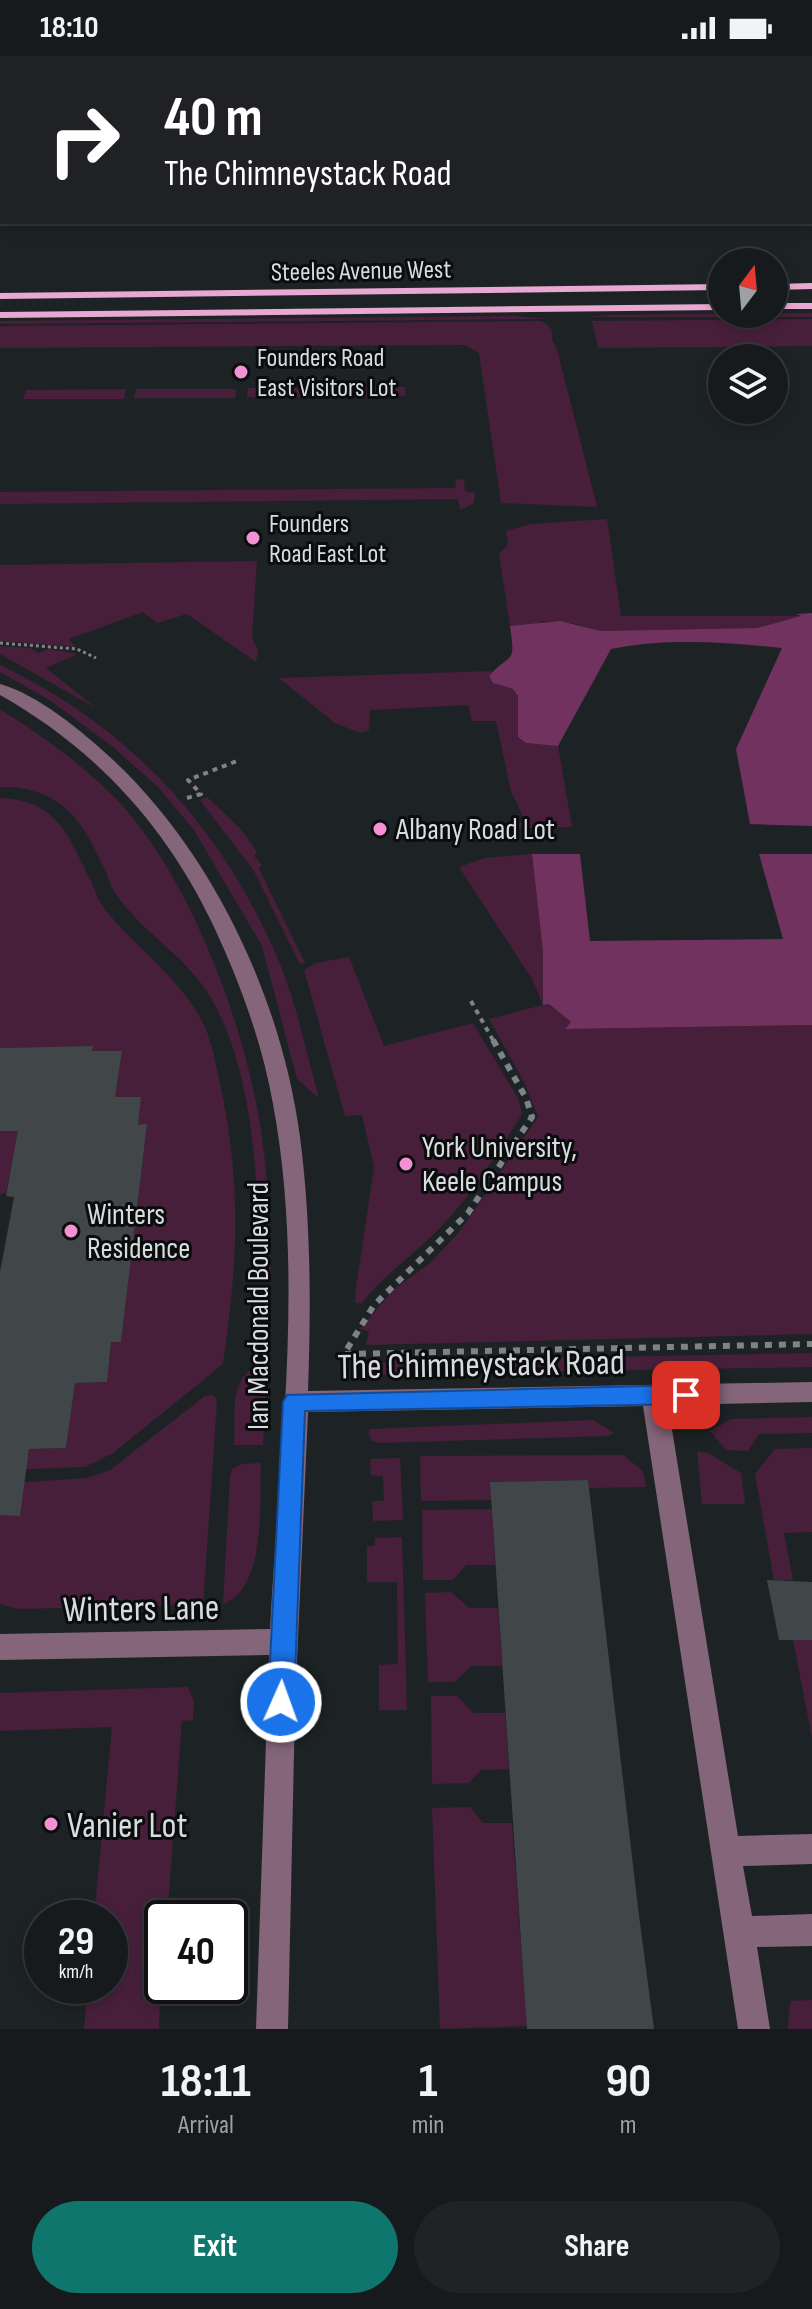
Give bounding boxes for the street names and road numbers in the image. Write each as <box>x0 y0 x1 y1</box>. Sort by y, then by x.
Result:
street label: Steeles Avenue West <box>271 254 452 289</box>
street label: Ian Macdonald Boulevard <box>241 1182 277 1430</box>
street label: The Chimneystack Road <box>337 1341 625 1390</box>
street label: Winters Lane <box>62 1587 220 1632</box>

